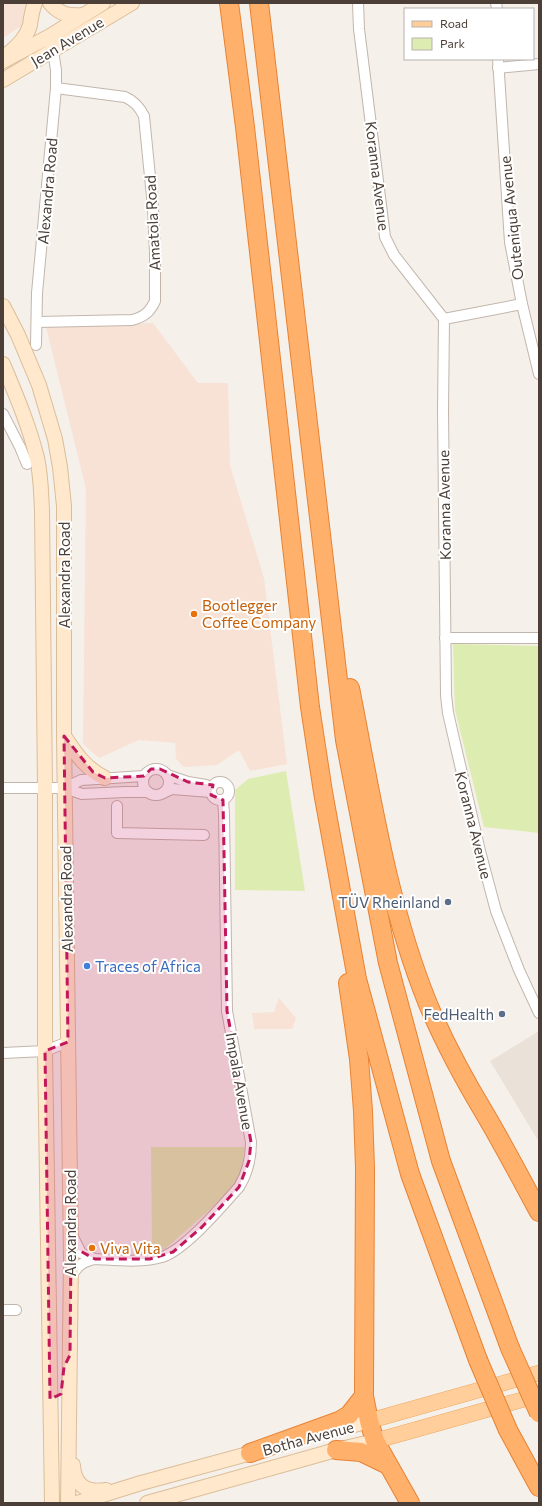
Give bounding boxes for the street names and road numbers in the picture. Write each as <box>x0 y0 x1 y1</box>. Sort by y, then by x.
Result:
street label: Jean Avenue <box>27 12 107 70</box>
street label: Koranna Avenue <box>362 120 394 232</box>
street label: Alexandra Road <box>33 137 61 245</box>
street label: Outeniqua Avenue <box>496 155 526 281</box>
street label: Amatola Road <box>141 175 163 271</box>
street label: Koranna Avenue <box>434 450 454 560</box>
street label: Alexandra Road <box>55 522 73 628</box>
street label: Koranna Avenue <box>452 769 496 881</box>
street label: Alexandra Road <box>56 845 76 953</box>
street label: Impala Avenue <box>223 1031 257 1131</box>
street label: Alexandra Road <box>61 1170 79 1276</box>
street label: Botha Avenue <box>260 1417 356 1459</box>

